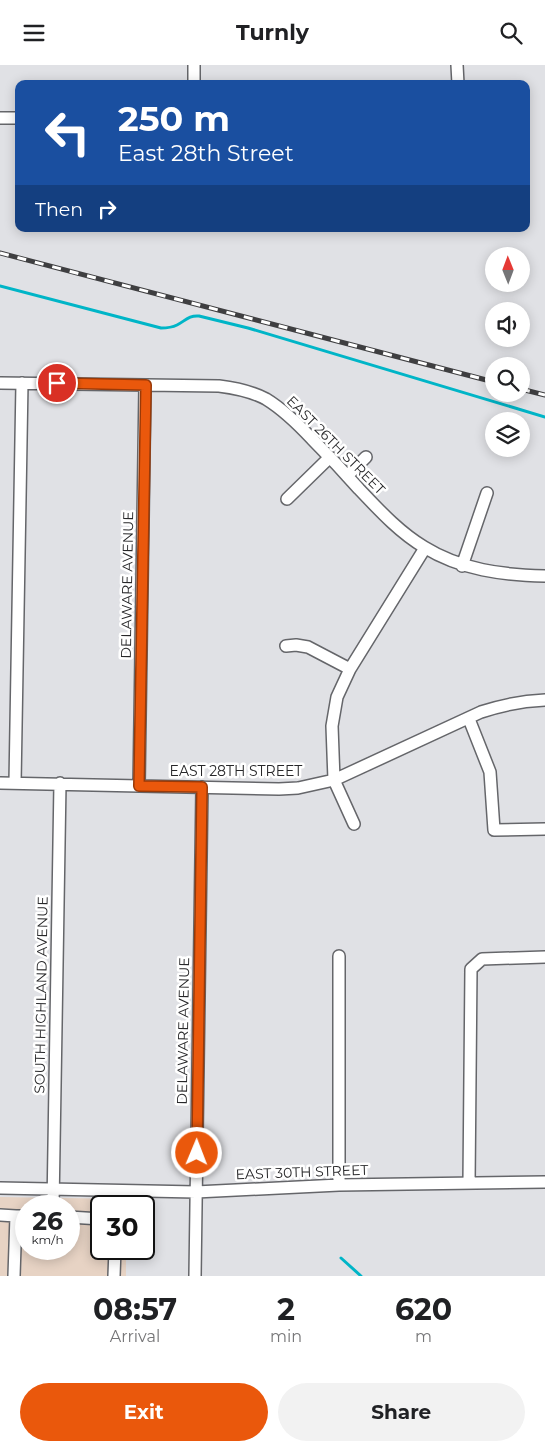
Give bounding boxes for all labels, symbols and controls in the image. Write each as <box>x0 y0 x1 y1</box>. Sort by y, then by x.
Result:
icon: menu <box>20 19 48 47</box>
text: Turnly <box>236 19 309 46</box>
icon: search <box>497 19 525 47</box>
text: 250 m <box>118 97 230 140</box>
icon: left <box>35 100 100 165</box>
text: East 28th Street <box>118 140 294 167</box>
icon: right <box>93 195 121 223</box>
text: Then <box>35 198 83 221</box>
north arrow <box>485 247 530 293</box>
map controls <box>485 247 530 457</box>
button: sound <box>485 302 530 347</box>
button: search <box>485 357 530 402</box>
pin <box>36 362 78 404</box>
icon: arrive <box>43 369 71 397</box>
street label: EAST 26TH STREET <box>283 392 389 498</box>
button: layers <box>485 412 530 457</box>
street label: DELAWARE AVENUE <box>117 511 137 659</box>
street label: EAST 28TH STREET <box>170 762 302 780</box>
street label: SOUTH HIGHLAND AVENUE <box>30 896 52 1094</box>
street label: DELAWARE AVENUE <box>173 957 193 1105</box>
position arrow <box>170 1126 222 1178</box>
street label: EAST 30TH STREET <box>235 1161 369 1183</box>
speed limit sign: 30 <box>90 1195 155 1260</box>
text: 26 <box>32 1206 63 1236</box>
text: km/h <box>31 1232 64 1247</box>
text: 08:57 <box>93 1291 177 1328</box>
text: 2 <box>277 1291 295 1328</box>
text: 620 <box>395 1291 452 1328</box>
text: Arrival <box>110 1327 160 1346</box>
text: min <box>270 1327 302 1346</box>
text: m <box>415 1327 432 1346</box>
button: Exit <box>20 1383 268 1441</box>
button: Share <box>278 1383 525 1441</box>

